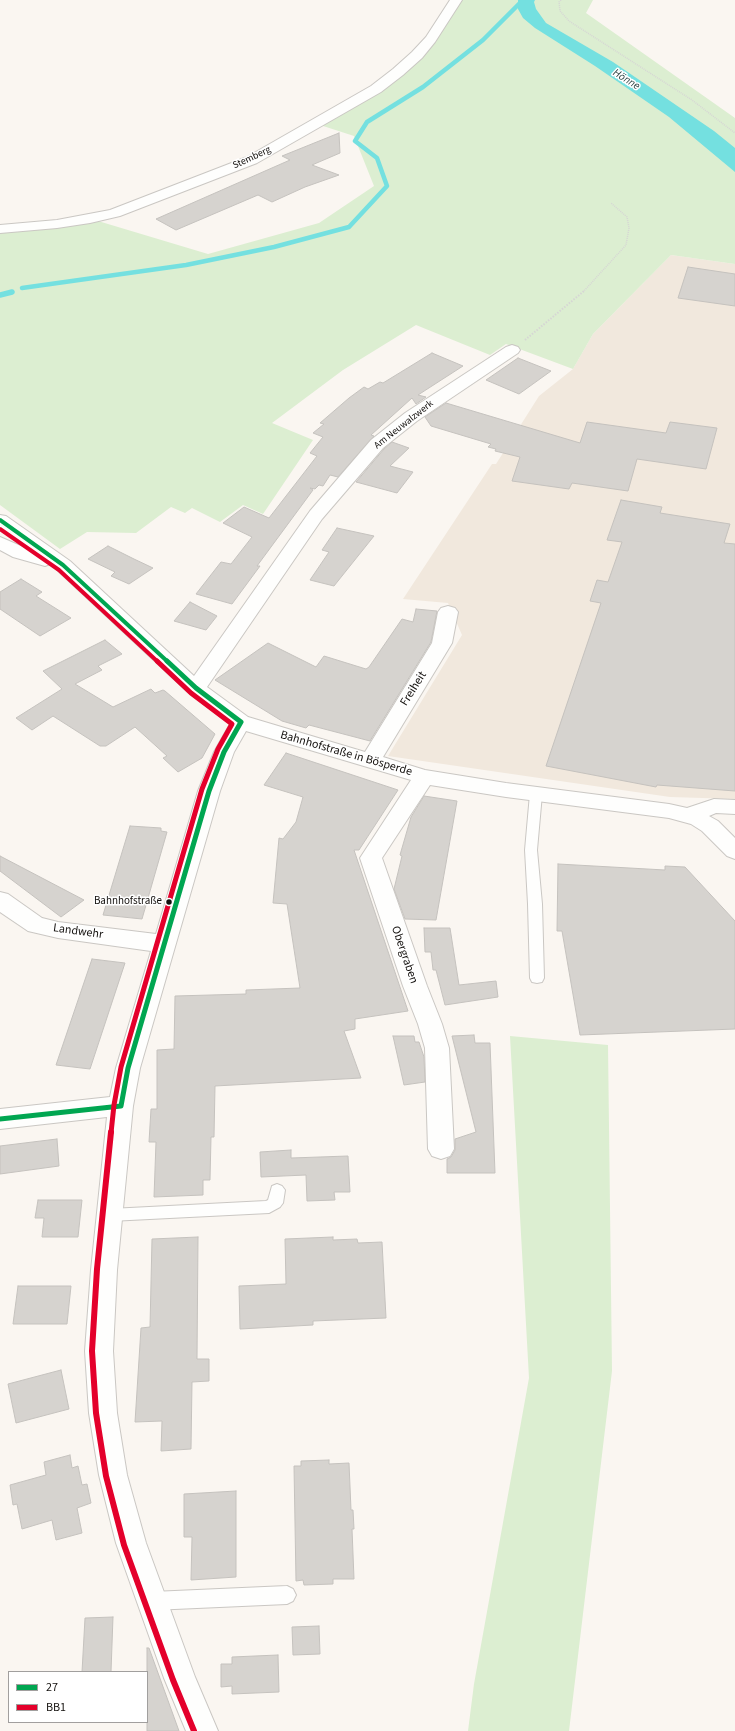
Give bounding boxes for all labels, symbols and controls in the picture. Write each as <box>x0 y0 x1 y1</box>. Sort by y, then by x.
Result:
water label: Hönne <box>610 67 642 93</box>
street label: Stemberg <box>231 144 273 172</box>
street label: Am Neuwalzwerk <box>372 398 436 452</box>
street label: Freiheit <box>398 669 430 709</box>
street label: Bahnhofstraße in Bösperde <box>278 728 414 780</box>
place label: Bahnhofstraße <box>94 895 162 909</box>
marker: Bahnhofstraße <box>164 897 174 907</box>
street label: Landwehr <box>52 921 104 943</box>
street label: Obergraben <box>387 924 421 986</box>
legend <box>8 1671 148 1723</box>
text: 27 <box>46 1679 58 1696</box>
text: BB1 <box>46 1699 66 1716</box>

